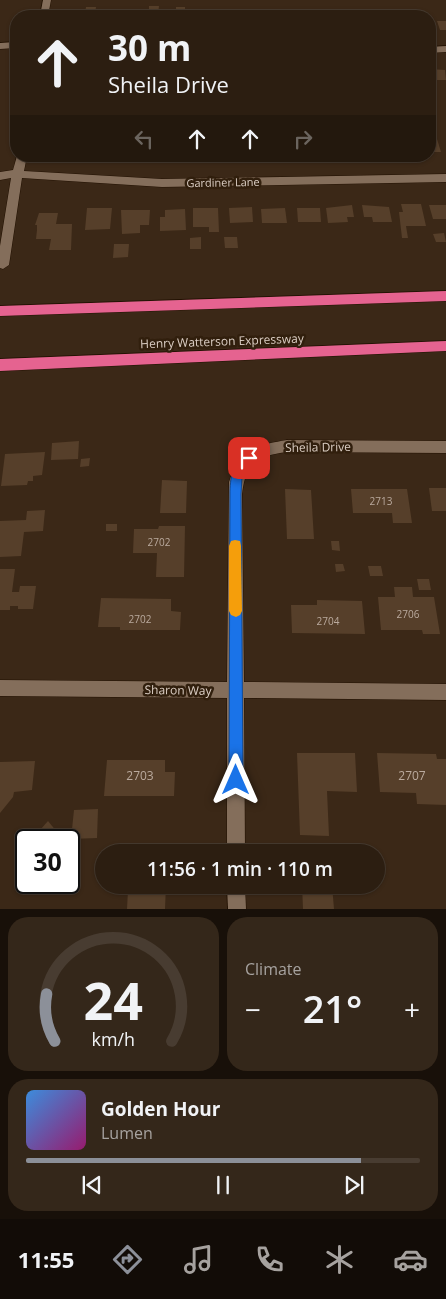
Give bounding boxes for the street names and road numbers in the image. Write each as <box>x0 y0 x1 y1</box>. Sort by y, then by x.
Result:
street label: Gardiner Lane <box>186 174 260 190</box>
street label: Henry Watterson Expressway <box>140 330 305 352</box>
street label: Sheila Drive <box>285 438 351 456</box>
street label: Sharon Way <box>144 681 213 699</box>

